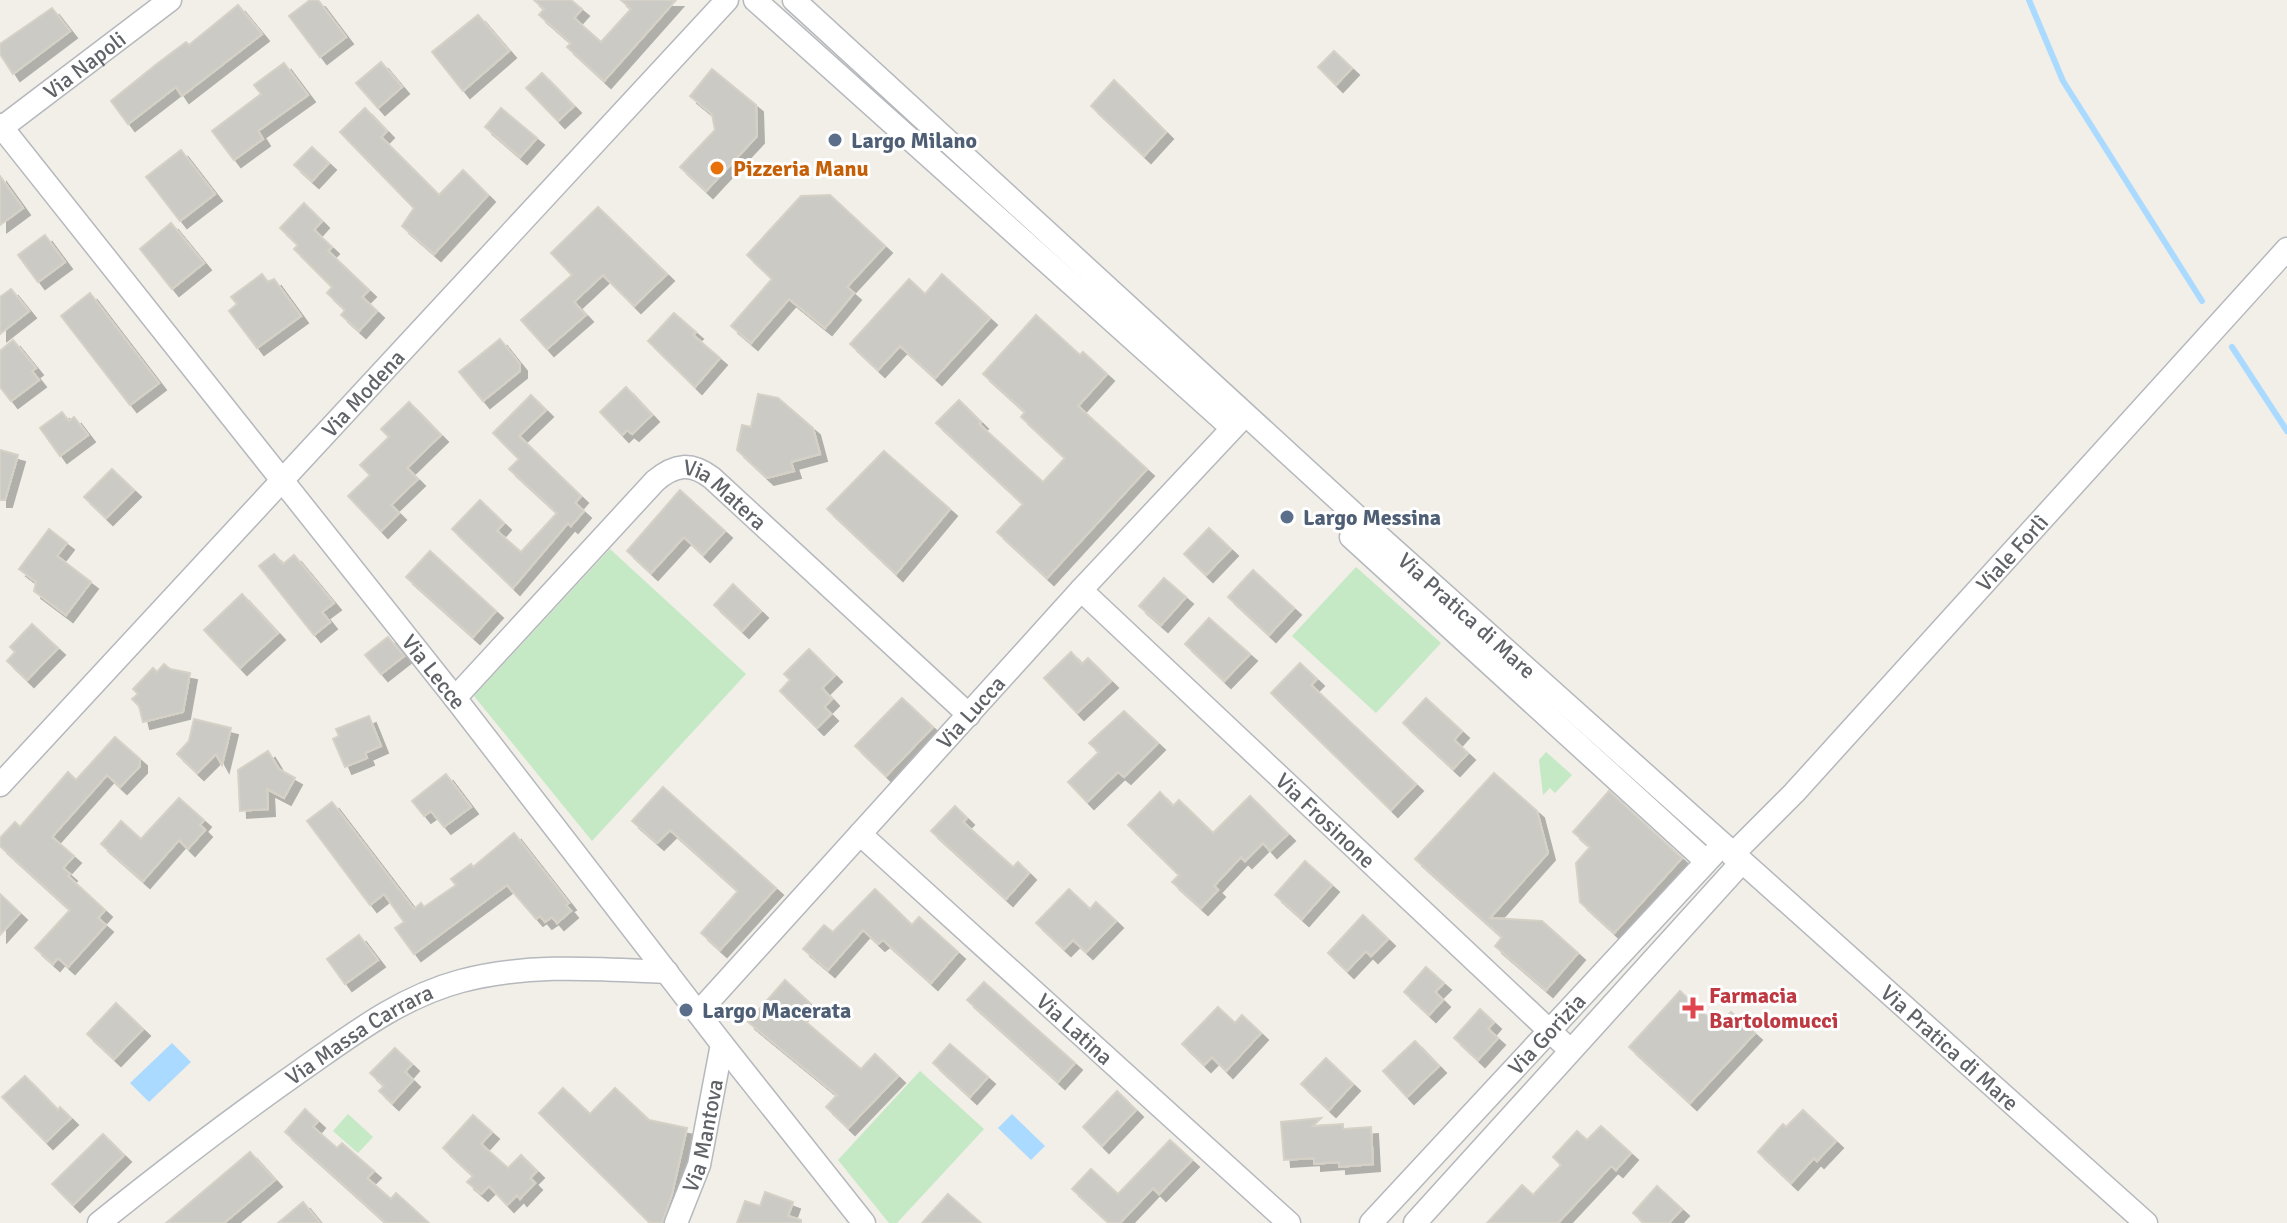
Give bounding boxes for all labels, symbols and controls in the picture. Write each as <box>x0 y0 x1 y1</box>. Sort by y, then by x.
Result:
street label: Via Napoli <box>38 25 131 105</box>
place label: Largo Milano <box>851 127 977 154</box>
marker: Largo Milano <box>826 131 844 149</box>
place label: Pizzeria Manu <box>733 155 869 182</box>
marker: Pizzeria Manu <box>708 159 726 177</box>
street label: Via Modena <box>316 344 410 443</box>
street label: Via Matera <box>682 453 773 535</box>
place label: Largo Messina <box>1303 504 1441 531</box>
marker: Largo Messina <box>1278 508 1296 526</box>
street label: Viale Forlì <box>1970 509 2054 597</box>
street label: Via Pratica di Mare <box>1393 547 1542 684</box>
street label: Via Lecce <box>396 629 472 714</box>
street label: Via Lucca <box>931 670 1010 754</box>
street label: Via Frosinone <box>1270 767 1381 874</box>
street label: Via Massa Carrara <box>280 978 437 1091</box>
street label: Via Pratica di Mare <box>1875 979 2024 1116</box>
place label: Farmacia Bartolomucci <box>1709 982 1838 1034</box>
street label: Via Latina <box>1031 987 1119 1070</box>
street label: Via Gorizia <box>1502 988 1591 1080</box>
place label: Largo Macerata <box>702 997 851 1024</box>
marker: Farmacia Bartolomucci <box>1684 999 1702 1017</box>
marker: Largo Macerata <box>677 1001 695 1019</box>
street label: Via Mantova <box>676 1077 729 1196</box>

